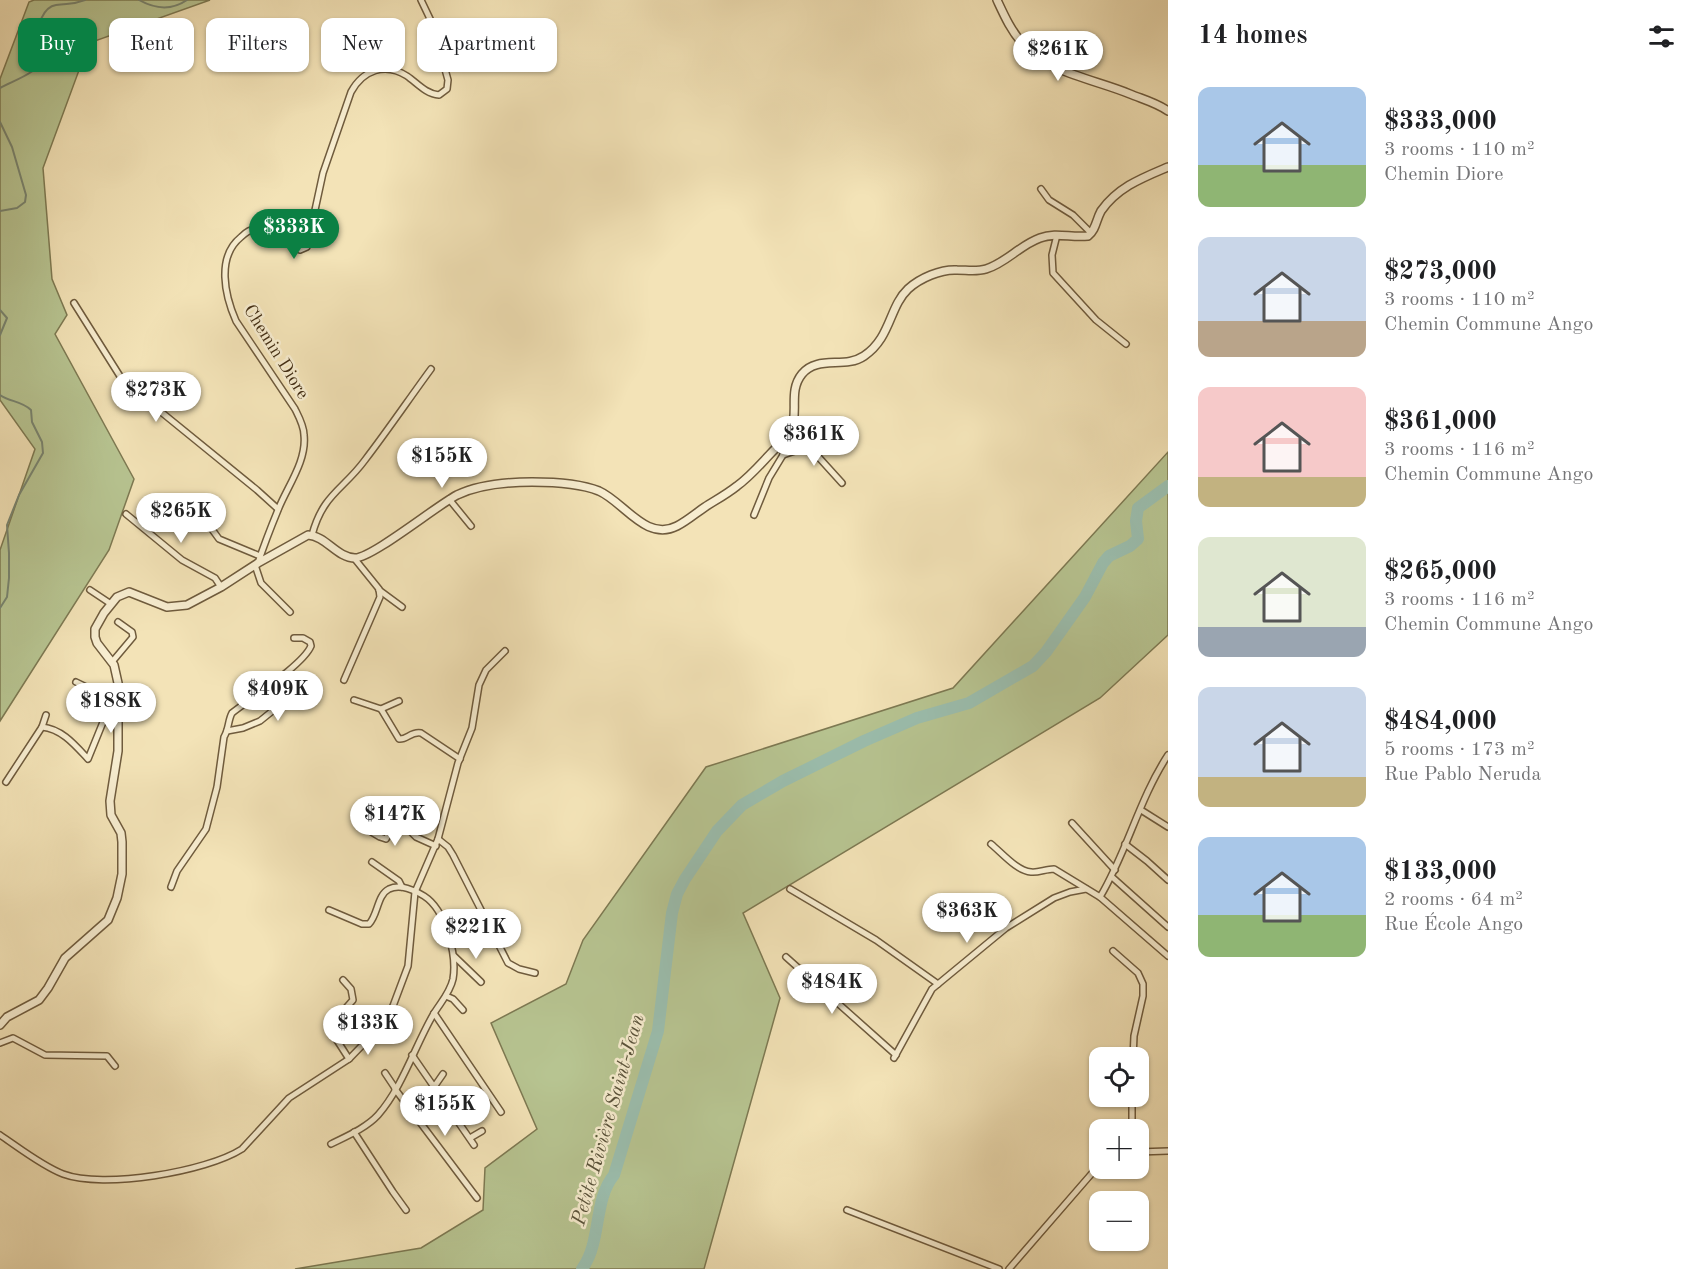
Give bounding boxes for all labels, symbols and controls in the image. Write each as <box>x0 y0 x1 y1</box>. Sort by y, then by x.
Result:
chip: Buy <box>18 18 97 72</box>
chip: Rent <box>109 18 194 72</box>
chip: Filters <box>206 18 309 72</box>
chip: New <box>321 18 405 72</box>
chip: Apartment <box>417 18 557 72</box>
icon: filters <box>1645 20 1678 53</box>
text: 14 homes <box>1198 23 1307 49</box>
pin: $261K <box>1016 31 1100 82</box>
text: $261K <box>1027 40 1089 60</box>
text: $333,000 <box>1384 109 1497 135</box>
icon: home <box>1246 111 1318 183</box>
text: 3 rooms · 110 m² <box>1384 140 1534 160</box>
text: Chemin Diore <box>1384 165 1503 185</box>
pin: $333K <box>252 209 336 260</box>
text: $333K <box>263 218 325 238</box>
text: $273,000 <box>1384 259 1497 285</box>
icon: home <box>1246 261 1318 333</box>
text: 3 rooms · 110 m² <box>1384 290 1534 310</box>
street label: Chemin Diore <box>240 302 312 402</box>
text: Chemin Commune Ango <box>1384 315 1593 335</box>
pin: $273K <box>114 372 198 423</box>
text: $273K <box>125 381 187 401</box>
text: $361,000 <box>1384 409 1497 435</box>
icon: home <box>1246 411 1318 483</box>
pin: $361K <box>772 416 856 467</box>
text: $361K <box>783 425 845 445</box>
pin: $155K <box>400 438 484 489</box>
text: 3 rooms · 116 m² <box>1384 440 1534 460</box>
text: $155K <box>411 447 473 467</box>
text: Chemin Commune Ango <box>1384 465 1593 485</box>
pin: $265K <box>139 493 223 544</box>
text: $265K <box>150 502 212 522</box>
text: $265,000 <box>1384 559 1497 585</box>
icon: home <box>1246 561 1318 633</box>
text: 3 rooms · 116 m² <box>1384 590 1534 610</box>
text: Chemin Commune Ango <box>1384 615 1593 635</box>
pin: $409K <box>236 671 320 722</box>
text: $409K <box>247 680 309 700</box>
pin: $188K <box>69 683 153 734</box>
text: $188K <box>80 692 142 712</box>
text: $484,000 <box>1384 709 1497 735</box>
icon: home <box>1246 711 1318 783</box>
text: 5 rooms · 173 m² <box>1384 740 1534 760</box>
text: Rue Pablo Neruda <box>1384 765 1541 785</box>
pin: $147K <box>353 796 437 847</box>
text: $147K <box>364 805 426 825</box>
text: $133,000 <box>1384 859 1497 885</box>
icon: home <box>1246 861 1318 933</box>
text: 2 rooms · 64 m² <box>1384 890 1523 910</box>
pin: $363K <box>925 893 1009 944</box>
text: $363K <box>936 902 998 922</box>
pin: $221K <box>434 909 518 960</box>
text: Rue École Ango <box>1384 915 1523 935</box>
text: $221K <box>445 918 507 938</box>
pin: $484K <box>790 964 874 1015</box>
text: $484K <box>801 973 863 993</box>
pin: $133K <box>326 1005 410 1056</box>
water label: Petite Rivière Saint-Jean <box>569 1012 649 1229</box>
text: $133K <box>337 1014 399 1034</box>
map controls <box>1089 1047 1149 1251</box>
button: locate <box>1089 1047 1149 1107</box>
pin: $155K <box>403 1086 487 1137</box>
text: $155K <box>414 1095 476 1115</box>
button: + <box>1089 1119 1149 1179</box>
button: − <box>1089 1191 1149 1251</box>

